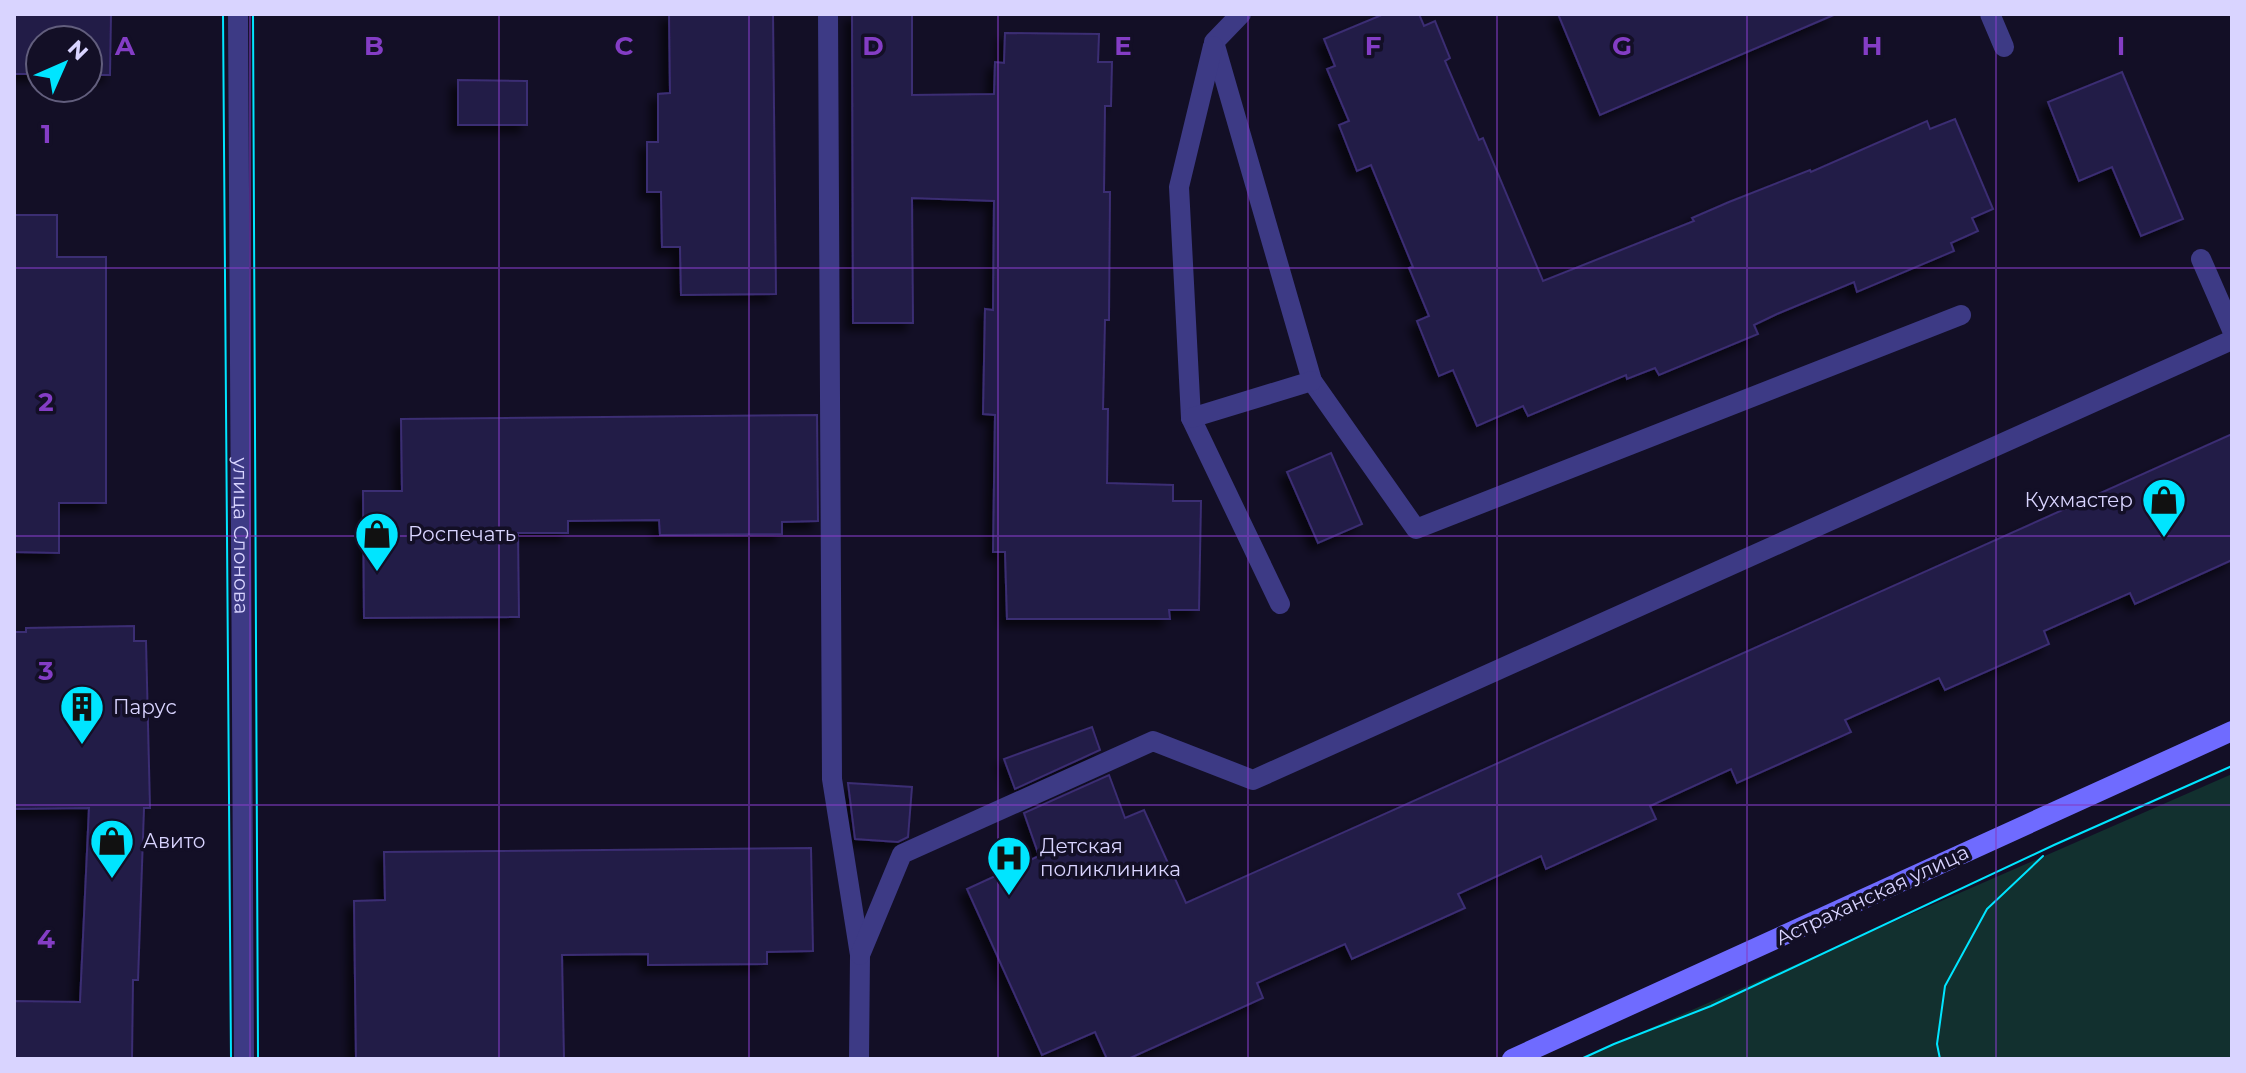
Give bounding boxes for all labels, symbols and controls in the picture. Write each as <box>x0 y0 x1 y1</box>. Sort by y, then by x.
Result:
north arrow <box>24 24 104 104</box>
text: A <box>114 30 136 62</box>
text: B <box>364 30 384 62</box>
text: C <box>615 30 634 62</box>
text: D <box>862 30 884 62</box>
text: E <box>1114 30 1132 62</box>
text: F <box>1365 30 1381 62</box>
text: G <box>1612 30 1632 62</box>
text: H <box>1861 30 1883 62</box>
text: I <box>2117 30 2125 62</box>
text: N <box>62 34 94 66</box>
text: 1 <box>41 118 51 150</box>
text: 2 <box>38 386 54 418</box>
street label: улица Слонова <box>229 456 253 615</box>
shop icon: Кухмастер <box>2140 476 2188 539</box>
place label: Кухмастер <box>2025 488 2133 512</box>
shop icon: Роспечать <box>353 510 401 573</box>
place label: Роспечать <box>408 522 516 546</box>
text: 3 <box>37 655 54 687</box>
building icon: Парус <box>58 683 106 746</box>
place label: Парус <box>113 695 177 719</box>
shop icon: Авито <box>88 817 136 880</box>
place label: Авито <box>143 829 206 853</box>
hospital icon: Детская поликлиника <box>985 834 1033 897</box>
place label: Детская поликлиника <box>1040 834 1181 881</box>
street label: Астраханская улица <box>1772 840 1972 950</box>
text: 4 <box>37 923 55 955</box>

